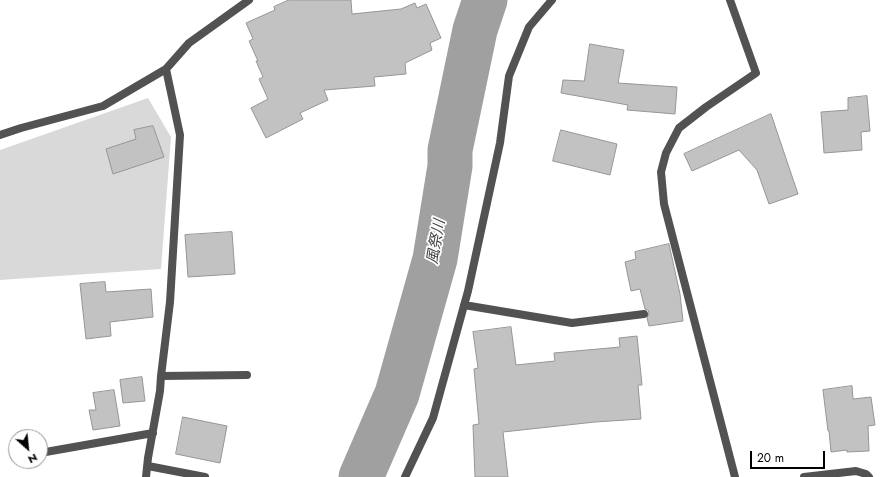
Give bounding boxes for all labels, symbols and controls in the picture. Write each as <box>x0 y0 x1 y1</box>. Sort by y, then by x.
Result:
water label: 風祭川 <box>424 218 450 266</box>
north arrow <box>8 429 48 469</box>
scale bar <box>752 443 827 469</box>
text: 20 m <box>757 449 784 467</box>
text: N <box>25 450 41 468</box>

